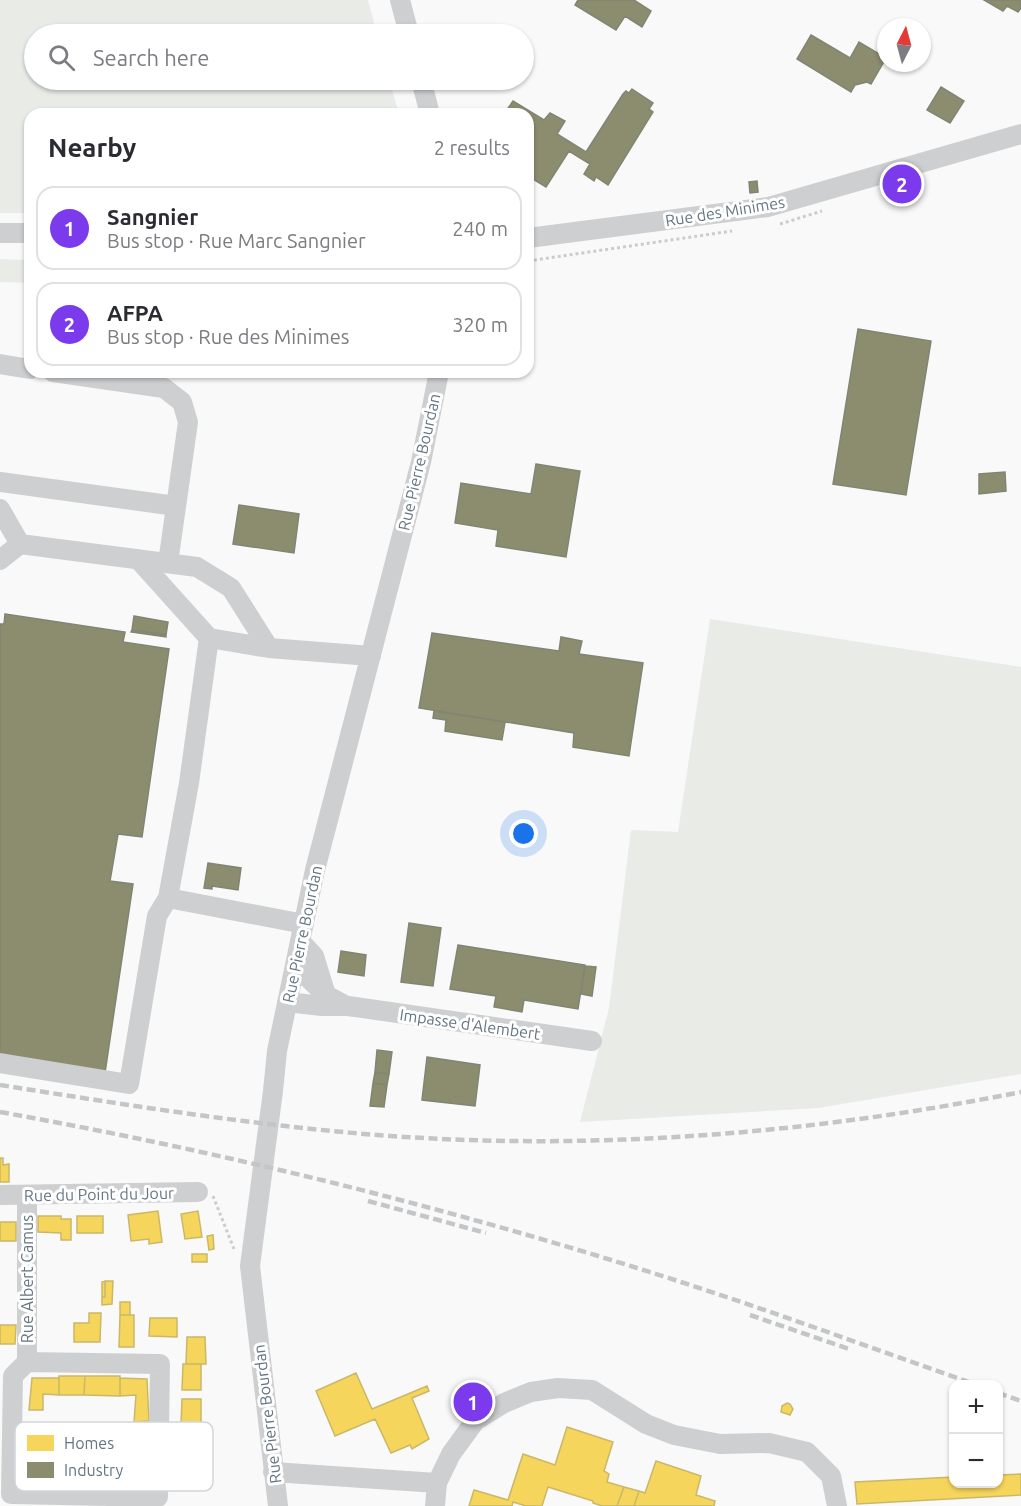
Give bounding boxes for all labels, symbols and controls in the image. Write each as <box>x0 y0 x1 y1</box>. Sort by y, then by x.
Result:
north arrow <box>877 18 931 72</box>
search box <box>24 24 534 90</box>
icon: search <box>45 41 78 74</box>
text: Search here <box>93 45 209 70</box>
text: Nearby <box>48 133 136 162</box>
text: 2 results <box>434 136 510 159</box>
pin: 2 <box>882 162 922 207</box>
street label: Rue des Minimes <box>664 193 786 229</box>
text: Sangnier <box>107 204 198 229</box>
text: 1 <box>64 217 75 240</box>
text: 240 m <box>452 217 508 240</box>
text: Bus stop · Rue Marc Sangnier <box>107 229 366 252</box>
text: AFPA <box>107 300 163 325</box>
text: 2 <box>64 313 75 336</box>
text: 320 m <box>452 313 508 336</box>
text: Bus stop · Rue des Minimes <box>107 325 349 348</box>
street label: Rue Pierre Bourdan <box>394 392 444 532</box>
your location <box>509 819 538 848</box>
street label: Rue Pierre Bourdan <box>279 864 325 1004</box>
street label: Impasse d'Alembert <box>399 1005 542 1043</box>
street label: Rue du Point du Jour <box>24 1184 174 1204</box>
street label: Rue Albert Camus <box>18 1215 36 1343</box>
street label: Rue Pierre Bourdan <box>250 1343 284 1485</box>
pin: 1 <box>454 1380 492 1424</box>
map controls <box>949 1380 1003 1488</box>
button: + <box>949 1380 1003 1434</box>
legend <box>15 1422 213 1491</box>
text: Homes <box>64 1434 114 1452</box>
button: − <box>949 1434 1003 1488</box>
text: Industry <box>64 1461 123 1479</box>

